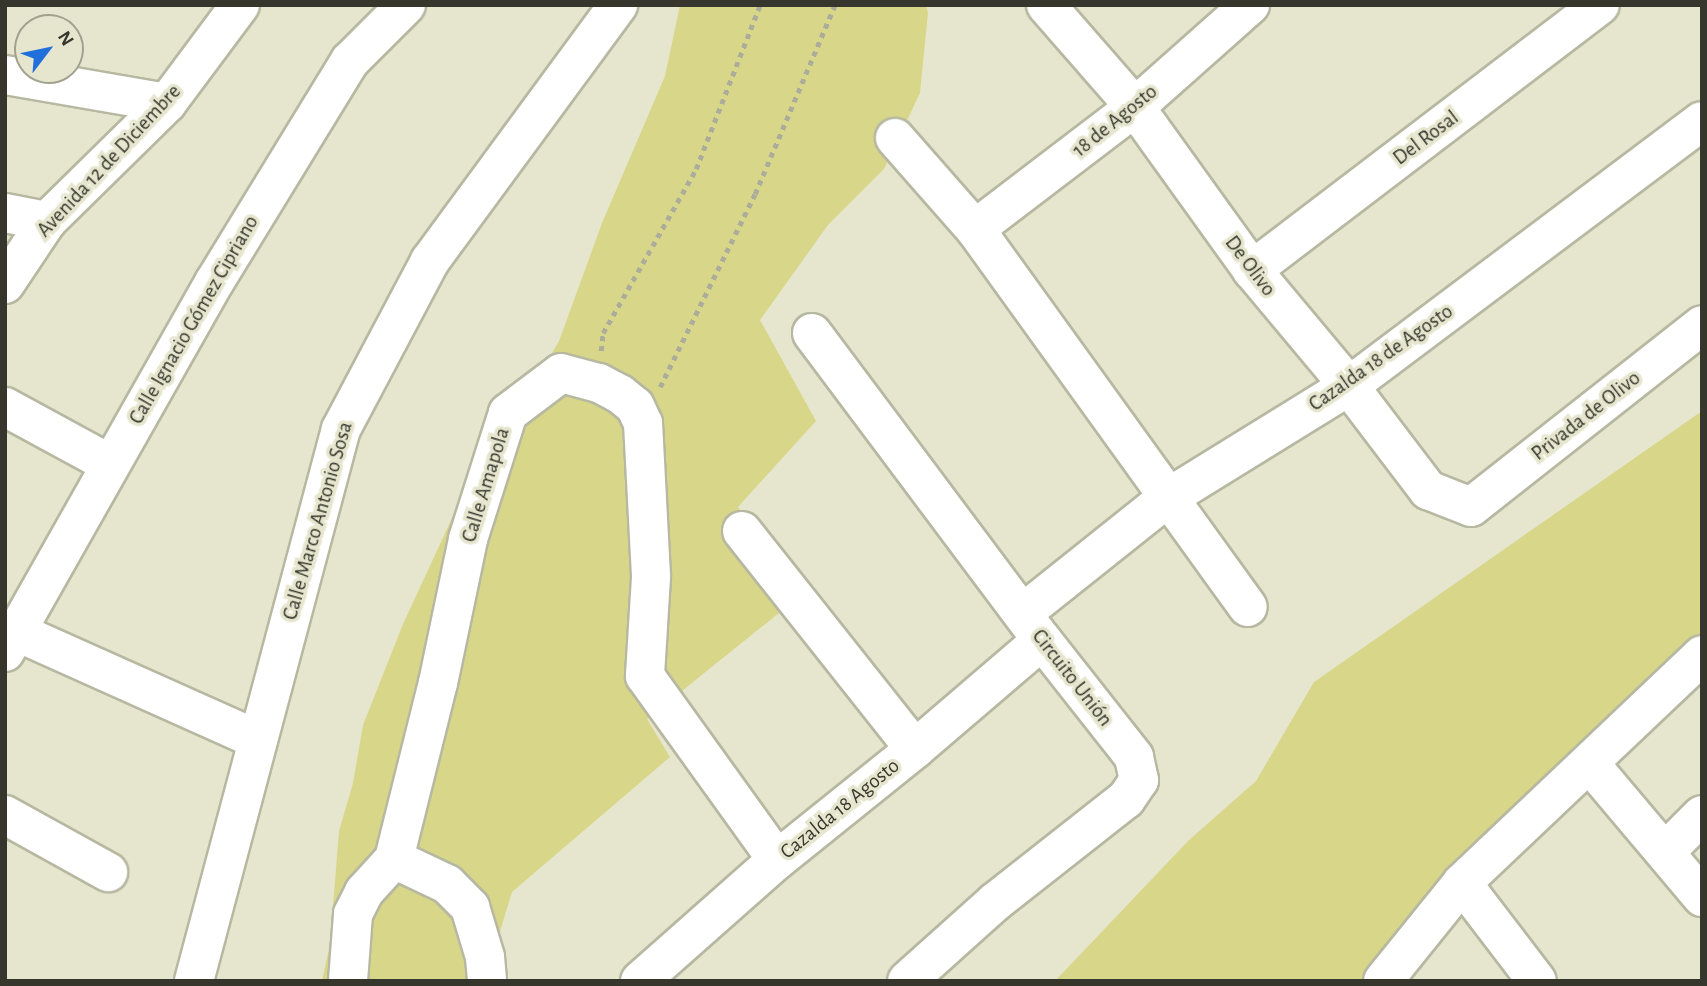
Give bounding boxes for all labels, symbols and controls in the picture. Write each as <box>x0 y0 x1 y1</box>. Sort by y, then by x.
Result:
north arrow <box>14 14 84 84</box>
text: N <box>54 28 77 49</box>
street label: Avenida 12 de Diciembre <box>32 79 186 243</box>
street label: 18 de Agosto <box>1068 79 1162 163</box>
street label: Del Rosal <box>1388 105 1464 171</box>
street label: Calle Ignacio Gómez Cipriano <box>124 211 264 429</box>
street label: De Olivo <box>1219 231 1281 301</box>
street label: Cazalda 18 de Agosto <box>1304 299 1458 417</box>
street label: Privada de Olivo <box>1527 366 1645 466</box>
street label: Calle Marco Antonio Sosa <box>278 419 358 623</box>
street label: Calle Amapola <box>457 425 515 545</box>
street label: Circuito Unión <box>1026 624 1118 732</box>
street label: Cazalda 18 Agosto <box>775 753 905 865</box>

